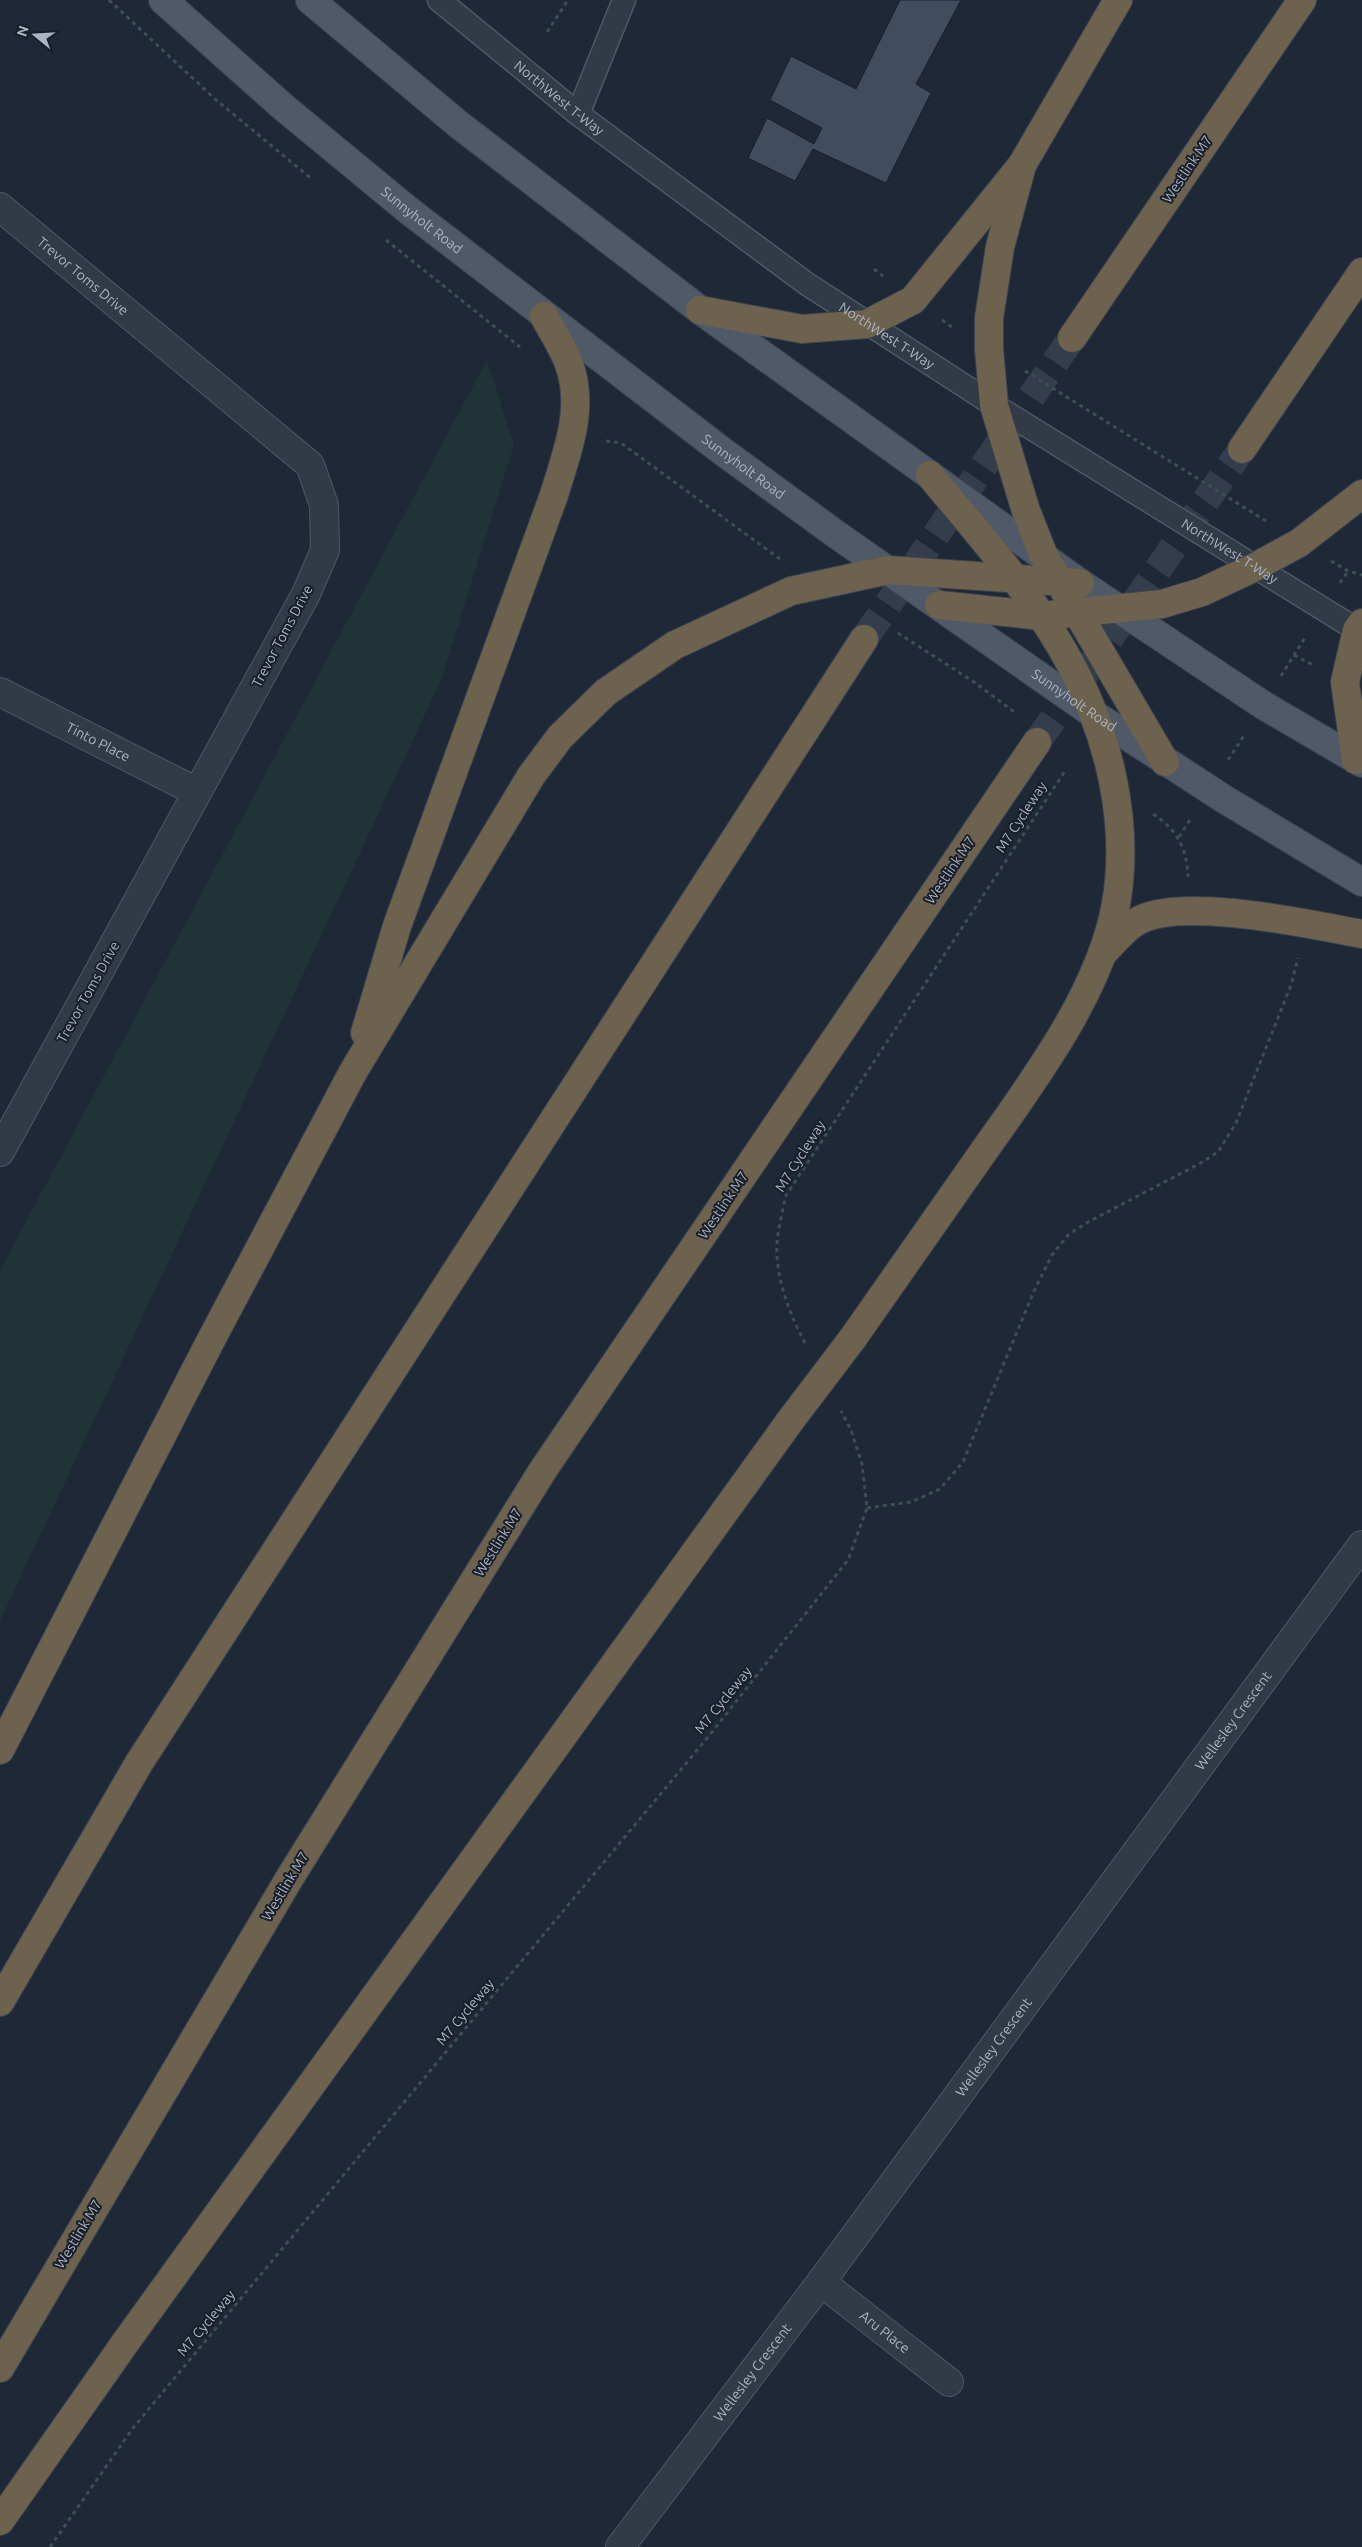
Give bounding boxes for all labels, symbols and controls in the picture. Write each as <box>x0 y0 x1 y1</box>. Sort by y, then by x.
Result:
north arrow <box>10 10 60 60</box>
text: N <box>13 24 32 38</box>
street label: NorthWest T-Way <box>511 57 607 139</box>
street label: Westlink M7 <box>1159 132 1215 206</box>
street label: Sunnyholt Road <box>378 183 466 257</box>
street label: Trevor Toms Drive <box>34 234 132 319</box>
street label: NorthWest T-Way <box>836 299 938 372</box>
street label: Sunnyholt Road <box>699 431 788 502</box>
street label: NorthWest T-Way <box>1179 515 1281 587</box>
street label: Trevor Toms Drive <box>248 582 316 690</box>
street label: Sunnyholt Road <box>1029 666 1119 735</box>
street label: Tinto Place <box>63 719 133 765</box>
street label: M7 Cycleway <box>992 778 1050 855</box>
street label: Westlink M7 <box>922 833 978 907</box>
street label: Trevor Toms Drive <box>53 938 123 1046</box>
street label: M7 Cycleway <box>772 1117 828 1195</box>
street label: Westlink M7 <box>695 1168 751 1242</box>
street label: Westlink M7 <box>471 1505 525 1579</box>
street label: M7 Cycleway <box>691 1663 755 1737</box>
street label: Wellesley Crescent <box>1192 1668 1275 1773</box>
street label: Westlink M7 <box>258 1849 312 1923</box>
street label: M7 Cycleway <box>433 1976 497 2048</box>
street label: Wellesley Crescent <box>952 1994 1035 2100</box>
street label: Westlink M7 <box>51 2197 105 2271</box>
street label: M7 Cycleway <box>174 2287 238 2359</box>
street label: Aru Place <box>857 2307 913 2356</box>
street label: Wellesley Crescent <box>710 2320 795 2425</box>

